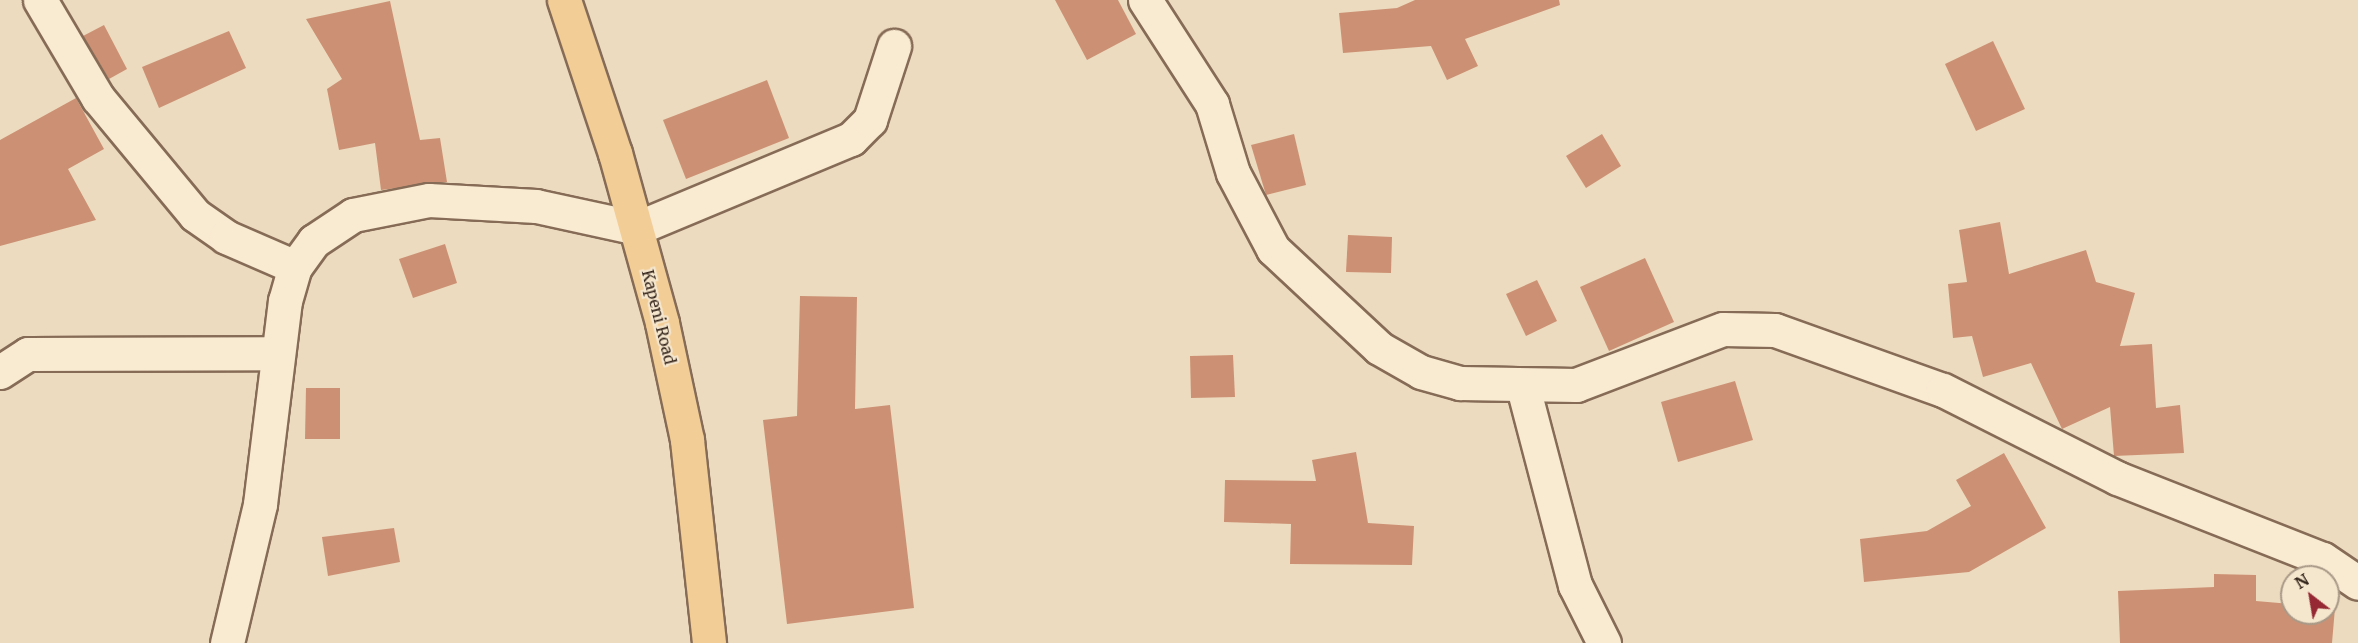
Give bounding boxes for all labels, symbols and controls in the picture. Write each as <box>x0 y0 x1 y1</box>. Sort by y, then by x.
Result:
street label: Kapeni Road <box>638 268 680 366</box>
north arrow <box>2280 565 2340 625</box>
text: N <box>2291 569 2312 593</box>

